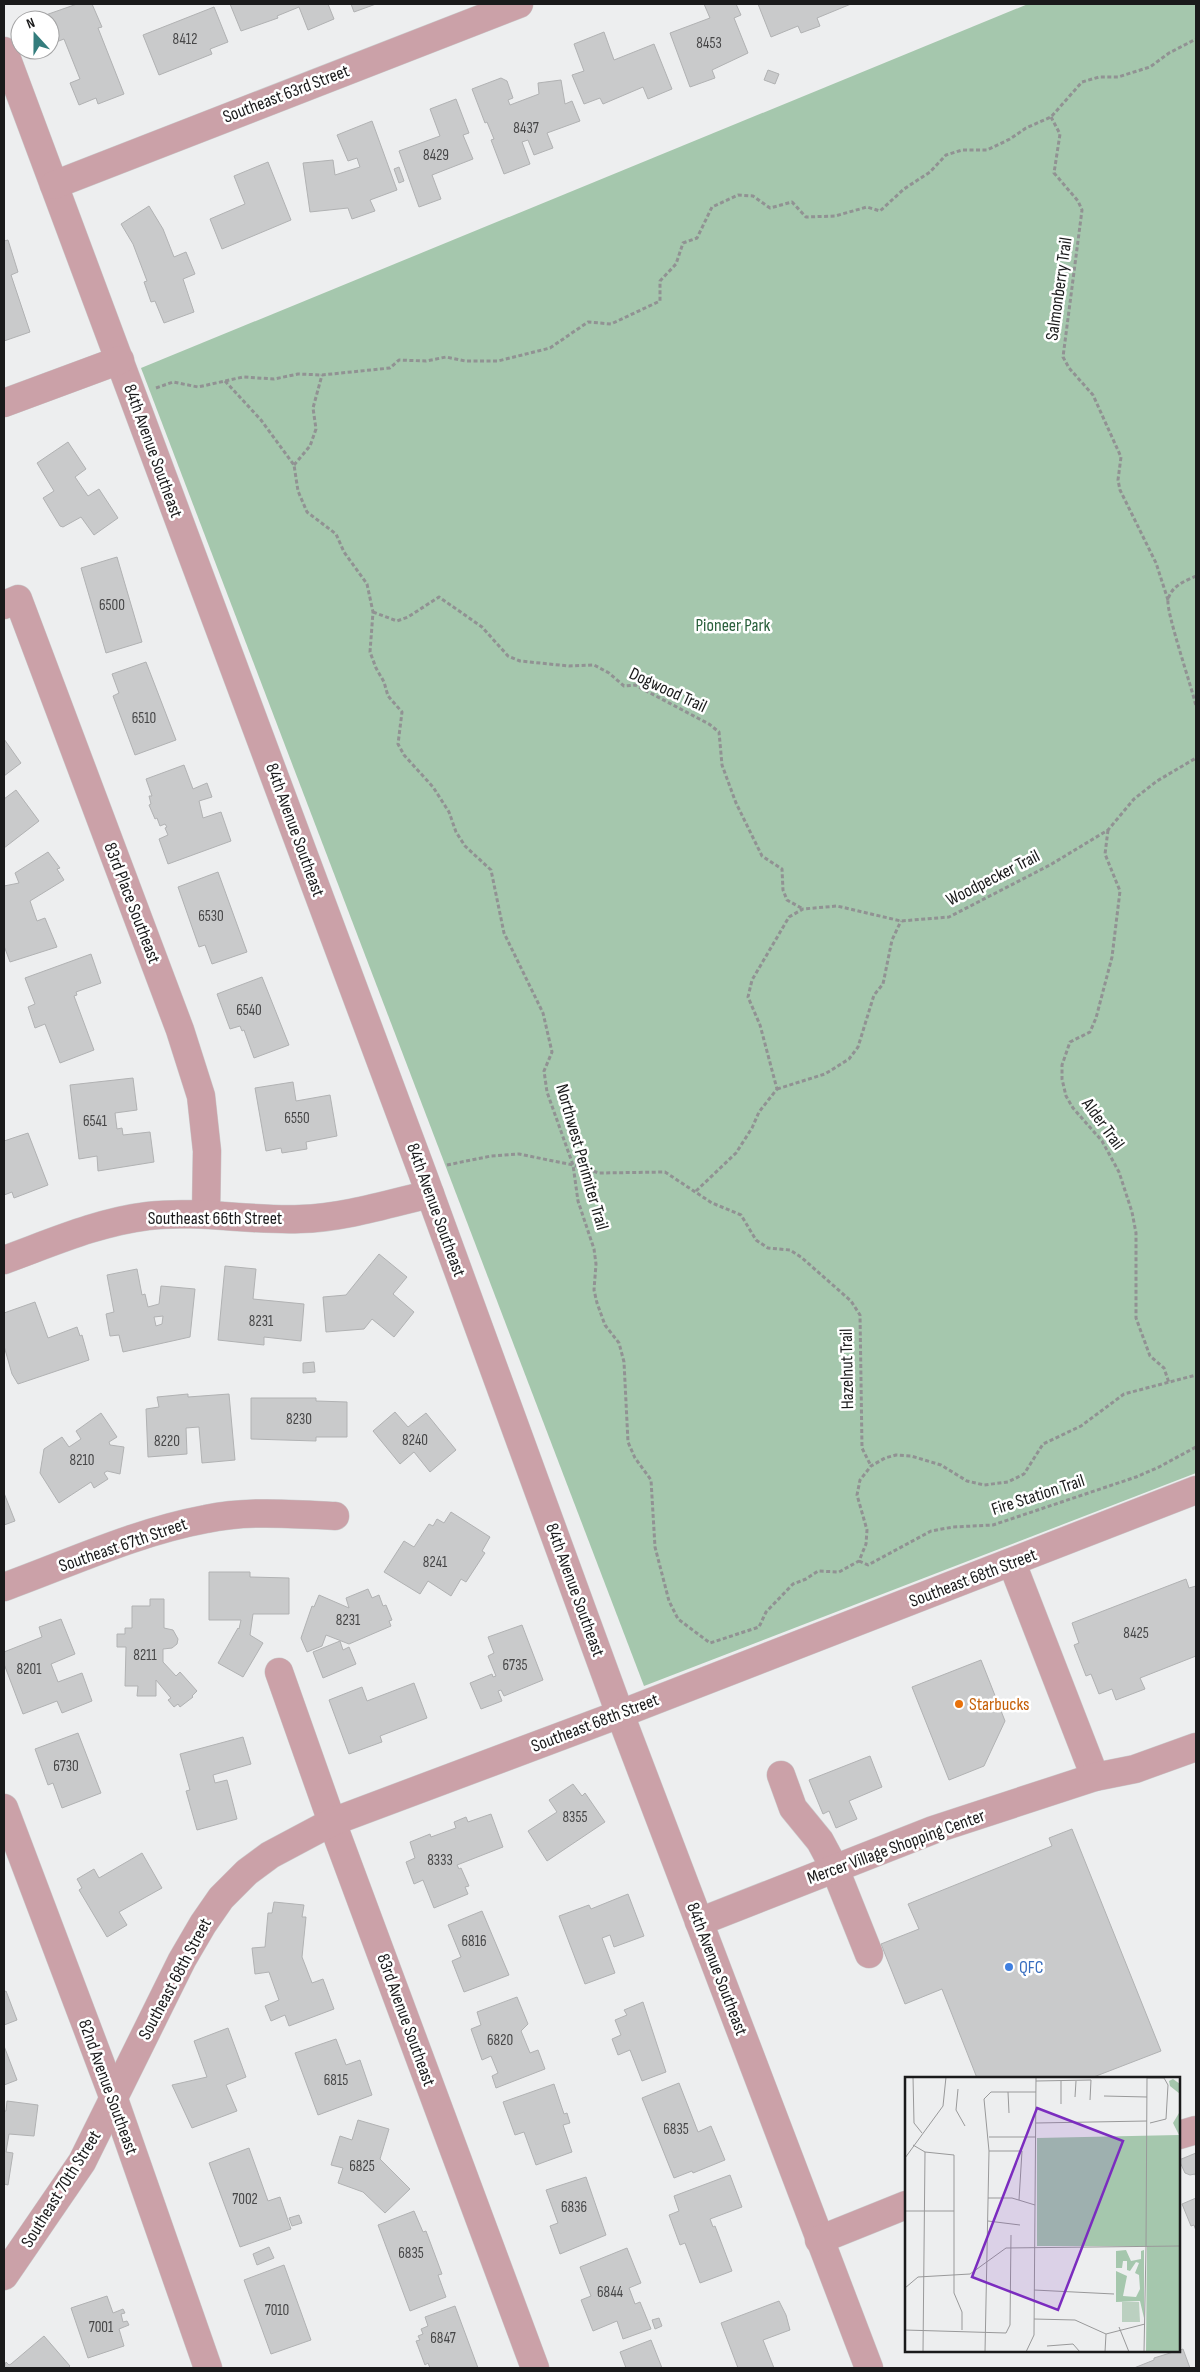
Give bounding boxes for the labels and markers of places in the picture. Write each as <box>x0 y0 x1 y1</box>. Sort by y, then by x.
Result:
place label: Starbucks <box>969 1694 1029 1715</box>
marker: Starbucks <box>953 1698 965 1710</box>
place label: QFC <box>1019 1957 1043 1978</box>
marker: QFC <box>1003 1961 1015 1973</box>

